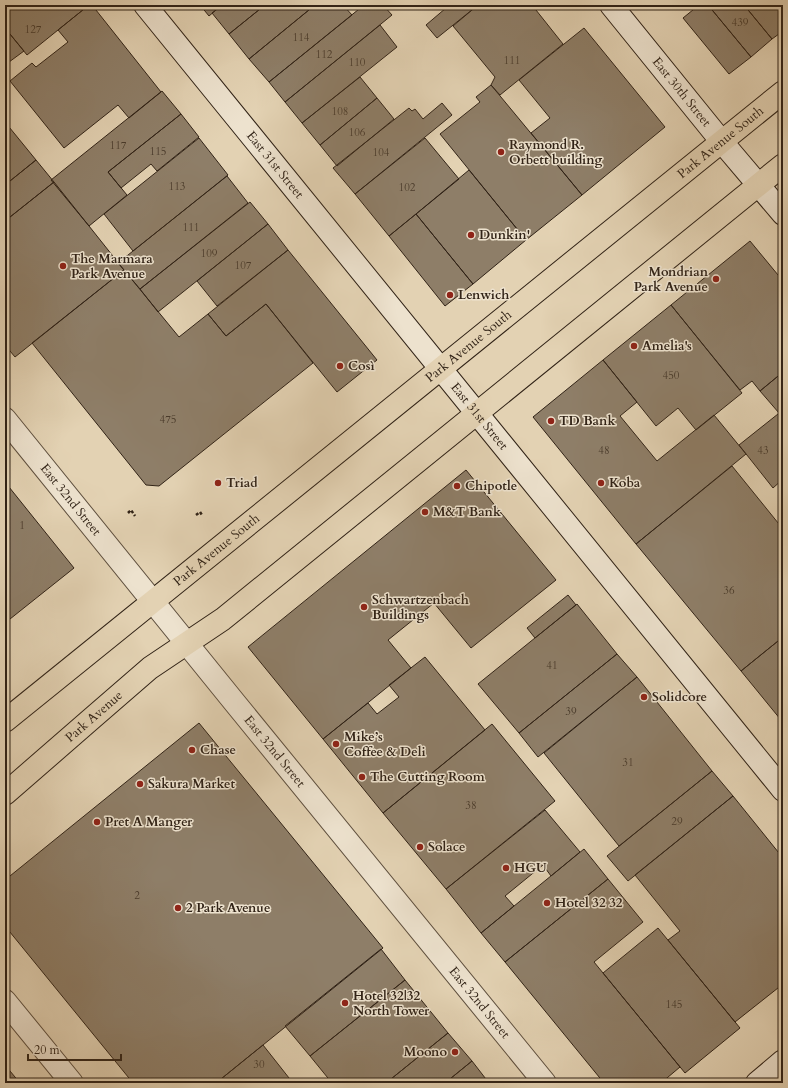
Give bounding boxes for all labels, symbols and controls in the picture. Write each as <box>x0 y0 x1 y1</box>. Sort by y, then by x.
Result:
house number: 439 <box>732 15 749 30</box>
house number: 127 <box>25 22 42 37</box>
house number: 114 <box>293 30 310 45</box>
house number: 112 <box>316 47 333 62</box>
house number: 111 <box>504 53 520 68</box>
street label: East 30th Street <box>648 53 715 131</box>
house number: 110 <box>349 55 366 70</box>
street label: Park Avenue South <box>674 102 767 183</box>
house number: 108 <box>332 104 348 119</box>
house number: 106 <box>349 125 366 140</box>
street label: East 31st Street <box>242 127 308 202</box>
place label: Raymond R. Orbett building <box>509 136 603 169</box>
house number: 117 <box>110 138 127 153</box>
house number: 115 <box>150 144 166 159</box>
house number: 104 <box>373 145 390 160</box>
marker: Raymond R. Orbett building <box>496 147 506 157</box>
house number: 113 <box>169 179 186 194</box>
house number: 102 <box>399 180 416 195</box>
house number: 111 <box>183 220 199 235</box>
place label: Dunkin' <box>479 226 530 244</box>
marker: Dunkin' <box>466 230 476 240</box>
house number: 109 <box>201 246 218 261</box>
place label: The Marmara Park Avenue <box>71 250 153 283</box>
house number: 107 <box>235 258 252 273</box>
marker: The Marmara Park Avenue <box>58 261 68 271</box>
place label: Mondrian Park Avenue <box>634 263 709 296</box>
marker: Mondrian Park Avenue <box>711 274 721 284</box>
place label: Lenwich <box>458 286 509 304</box>
marker: Lenwich <box>445 290 455 300</box>
street label: Park Avenue South <box>422 306 515 387</box>
place label: Amelia's <box>642 337 692 355</box>
marker: Amelia's <box>629 341 639 351</box>
place label: Così <box>348 357 375 375</box>
marker: Così <box>335 361 345 371</box>
house number: 450 <box>663 368 680 383</box>
street label: East 31st Street <box>446 379 512 454</box>
house number: 475 <box>160 412 176 427</box>
place label: TD Bank <box>559 412 616 430</box>
marker: TD Bank <box>546 416 556 426</box>
house number: 48 <box>598 443 610 458</box>
house number: 43 <box>757 443 769 458</box>
street label: East 32nd Street <box>36 460 105 540</box>
place label: Triad <box>226 474 258 492</box>
place label: Koba <box>609 474 641 492</box>
place label: Chipotle <box>465 477 517 495</box>
marker: Triad <box>213 478 223 488</box>
marker: Koba <box>596 478 606 488</box>
marker: Chipotle <box>452 481 462 491</box>
place label: M&T Bank <box>433 503 502 521</box>
marker: M&T Bank <box>420 507 430 517</box>
street label: Park Avenue South <box>170 510 263 590</box>
house number: 1 <box>19 518 25 533</box>
house number: 36 <box>723 583 735 598</box>
place label: Schwartzenbach Buildings <box>372 591 469 624</box>
marker: Schwartzenbach Buildings <box>359 602 369 612</box>
house number: 41 <box>546 658 558 673</box>
street label: Park Avenue <box>61 687 127 747</box>
place label: Solidcore <box>652 688 707 706</box>
marker: Solidcore <box>639 692 649 702</box>
house number: 39 <box>565 704 577 719</box>
street label: East 32nd Street <box>240 712 309 791</box>
place label: Mike’s Coffee & Deli <box>344 728 426 761</box>
marker: Mike’s Coffee & Deli <box>331 739 341 749</box>
place label: Chase <box>200 741 236 759</box>
marker: Chase <box>187 745 197 755</box>
house number: 31 <box>622 755 634 770</box>
place label: The Cutting Room <box>370 768 485 786</box>
marker: The Cutting Room <box>357 772 367 782</box>
place label: Sakura Market <box>148 775 235 793</box>
marker: Sakura Market <box>135 779 145 789</box>
house number: 38 <box>465 798 477 813</box>
place label: Pret A Manger <box>105 813 193 831</box>
house number: 29 <box>671 814 683 829</box>
marker: Pret A Manger <box>92 817 102 827</box>
place label: Solace <box>428 838 465 856</box>
marker: Solace <box>415 842 425 852</box>
place label: HGU <box>514 859 547 877</box>
marker: HGU <box>501 863 511 873</box>
house number: 2 <box>134 888 140 903</box>
place label: Hotel 32 32 <box>555 894 623 912</box>
marker: Hotel 32 32 <box>542 898 552 908</box>
place label: 2 Park Avenue <box>186 899 270 917</box>
marker: 2 Park Avenue <box>173 903 183 913</box>
street label: East 32nd Street <box>445 963 514 1042</box>
place label: Hotel 32|32 North Tower <box>353 987 430 1020</box>
house number: 145 <box>666 997 682 1012</box>
marker: Hotel 32|32 North Tower <box>340 998 350 1008</box>
scale bar <box>28 1036 121 1062</box>
text: 20 m <box>34 1042 61 1058</box>
place label: Moono <box>404 1043 447 1061</box>
marker: Moono <box>450 1047 460 1057</box>
house number: 30 <box>253 1057 265 1072</box>

